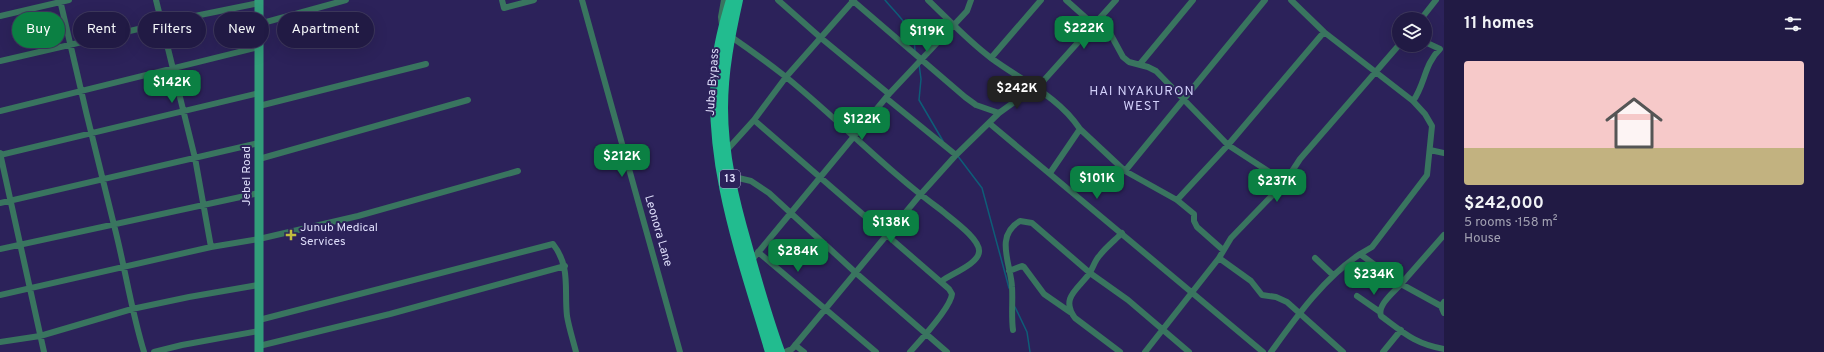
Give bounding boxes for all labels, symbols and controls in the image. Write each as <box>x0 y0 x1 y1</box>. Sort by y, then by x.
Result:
chip: Buy <box>12 12 65 48</box>
chip: Rent <box>73 12 130 48</box>
chip: Filters <box>138 12 206 48</box>
chip: New <box>214 12 269 48</box>
chip: Apartment <box>277 12 374 48</box>
map controls <box>1392 12 1432 52</box>
button: layers <box>1392 12 1432 52</box>
text: 11 homes <box>1464 13 1534 35</box>
icon: filters <box>1782 13 1804 35</box>
pin: $222K <box>1056 16 1112 50</box>
pin: $119K <box>899 19 955 53</box>
text: $222K <box>1064 21 1104 37</box>
text: $119K <box>909 24 945 40</box>
street label: Juba Bypass <box>703 48 723 116</box>
pin: $142K <box>144 70 200 104</box>
text: $142K <box>153 75 191 91</box>
pin: $242K <box>989 76 1045 110</box>
text: $242K <box>996 81 1038 97</box>
district label: HAI NYAKURON WEST <box>1089 84 1195 115</box>
icon: home <box>1598 87 1670 159</box>
pin: $122K <box>834 107 890 141</box>
text: $122K <box>843 112 881 128</box>
pin: $212K <box>594 144 650 178</box>
street label: Jebel Road <box>239 146 255 206</box>
text: $212K <box>603 149 641 165</box>
pin: $101K <box>1069 166 1125 200</box>
pin: $237K <box>1249 169 1305 203</box>
road number: 13 <box>720 170 740 188</box>
text: $101K <box>1079 171 1115 187</box>
text: $237K <box>1257 174 1297 190</box>
street label: Leonora Lane <box>640 193 676 269</box>
text: $242,000 <box>1464 193 1544 215</box>
pin: $138K <box>863 210 919 244</box>
text: $138K <box>872 215 910 231</box>
text: 5 rooms · 158 m² <box>1464 215 1557 231</box>
place label: Junub Medical Services <box>300 220 378 250</box>
marker: Junub Medical Services <box>285 229 297 241</box>
text: House <box>1464 231 1501 247</box>
pin: $284K <box>770 239 826 273</box>
text: $284K <box>777 244 819 260</box>
pin: $234K <box>1346 262 1402 296</box>
text: $234K <box>1353 267 1395 283</box>

